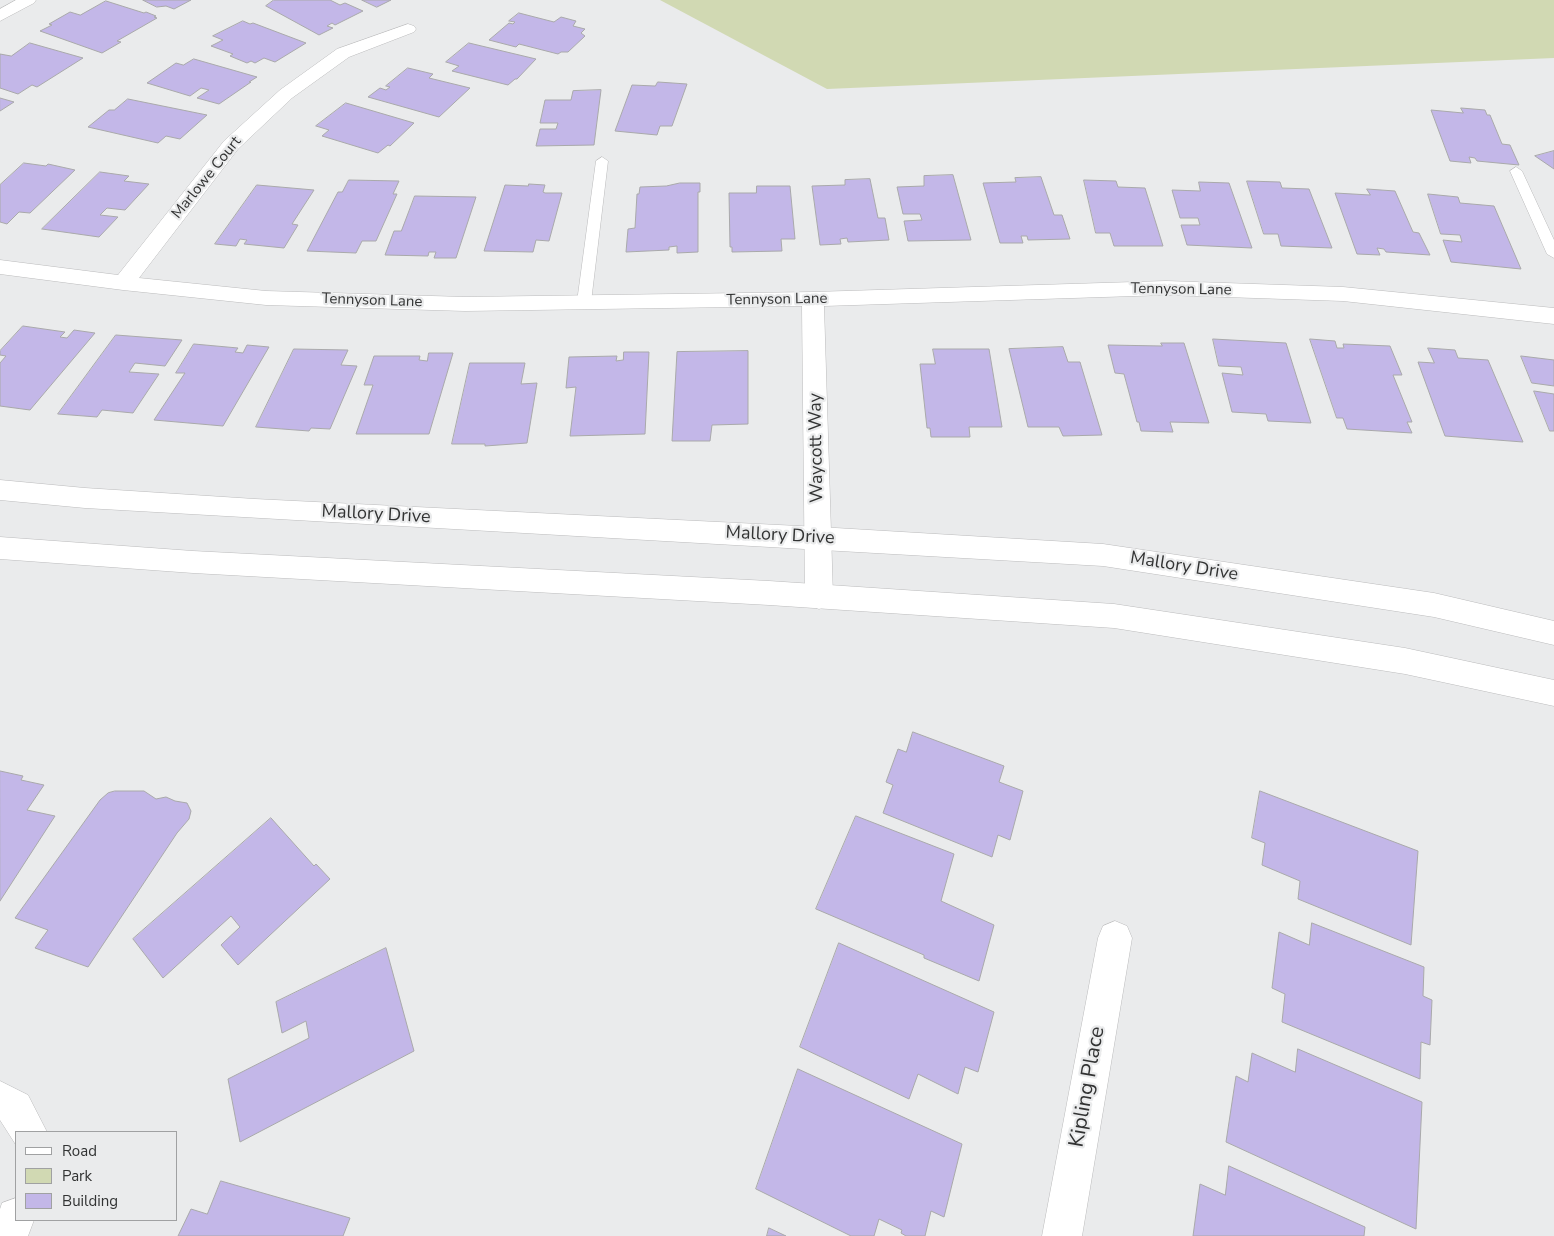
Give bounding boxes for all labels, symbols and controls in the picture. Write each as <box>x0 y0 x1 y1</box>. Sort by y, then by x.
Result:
street label: Marlowe Court <box>168 133 246 223</box>
street label: Tennyson Lane <box>1130 280 1232 300</box>
street label: Tennyson Lane <box>321 290 423 312</box>
street label: Tennyson Lane <box>726 290 828 310</box>
street label: Waycott Way <box>805 393 829 503</box>
street label: Mallory Drive <box>321 501 431 529</box>
street label: Mallory Drive <box>725 522 835 550</box>
street label: Mallory Drive <box>1128 548 1240 586</box>
street label: Kipling Place <box>1065 1025 1111 1149</box>
legend <box>15 1131 178 1221</box>
text: Road <box>62 1141 97 1161</box>
text: Park <box>62 1166 92 1186</box>
text: Building <box>62 1191 118 1211</box>

